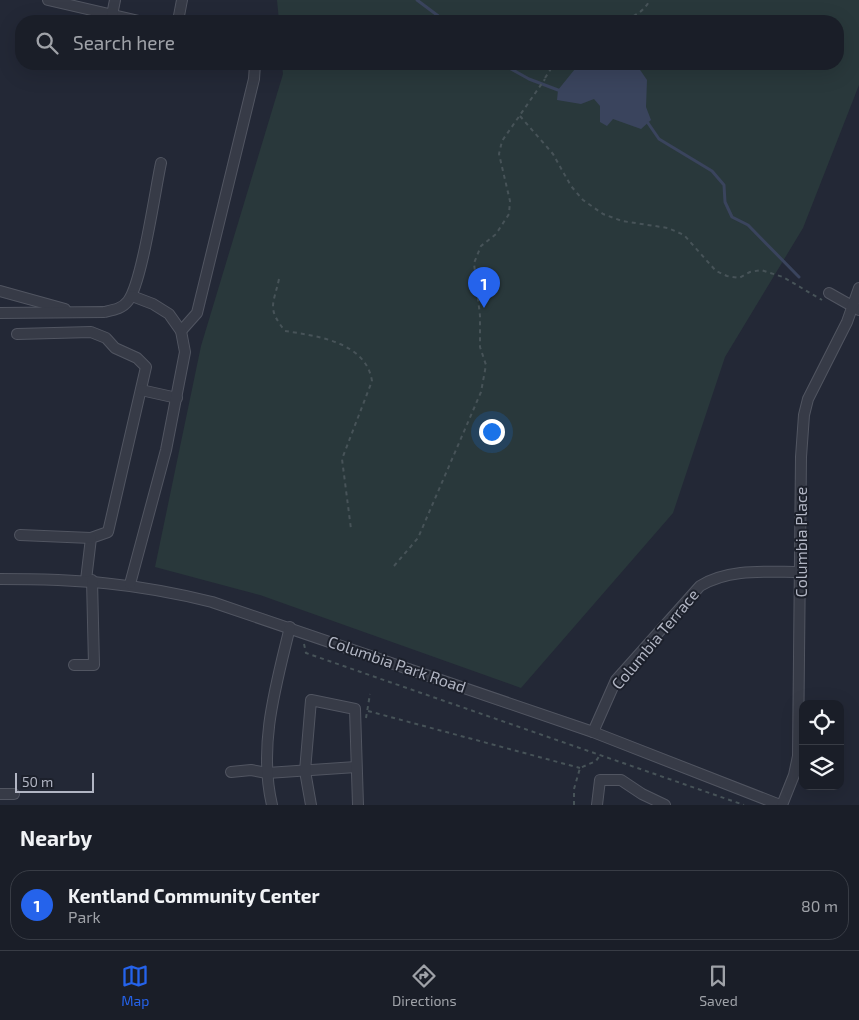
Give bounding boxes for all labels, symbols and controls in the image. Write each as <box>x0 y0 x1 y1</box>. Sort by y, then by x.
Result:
search box <box>15 15 844 70</box>
icon: search <box>33 29 61 57</box>
text: Search here <box>73 31 175 54</box>
pin: 1 <box>468 267 500 308</box>
your location <box>479 419 505 445</box>
street label: Columbia Place <box>791 487 810 597</box>
street label: Columbia Terrace <box>607 585 702 693</box>
street label: Columbia Park Road <box>326 631 469 696</box>
map controls <box>799 700 844 790</box>
button: locate <box>799 700 844 745</box>
button: layers <box>799 745 844 790</box>
scale bar <box>15 770 94 793</box>
text: 50 m <box>22 773 53 790</box>
text: Nearby <box>20 825 92 850</box>
text: Kentland Community Center <box>68 884 320 907</box>
text: 1 <box>34 896 40 915</box>
text: 80 m <box>801 896 838 915</box>
text: Park <box>68 907 101 926</box>
tab: Map <box>121 962 149 1009</box>
tab: Directions <box>392 962 457 1009</box>
tab: Saved <box>699 962 738 1009</box>

